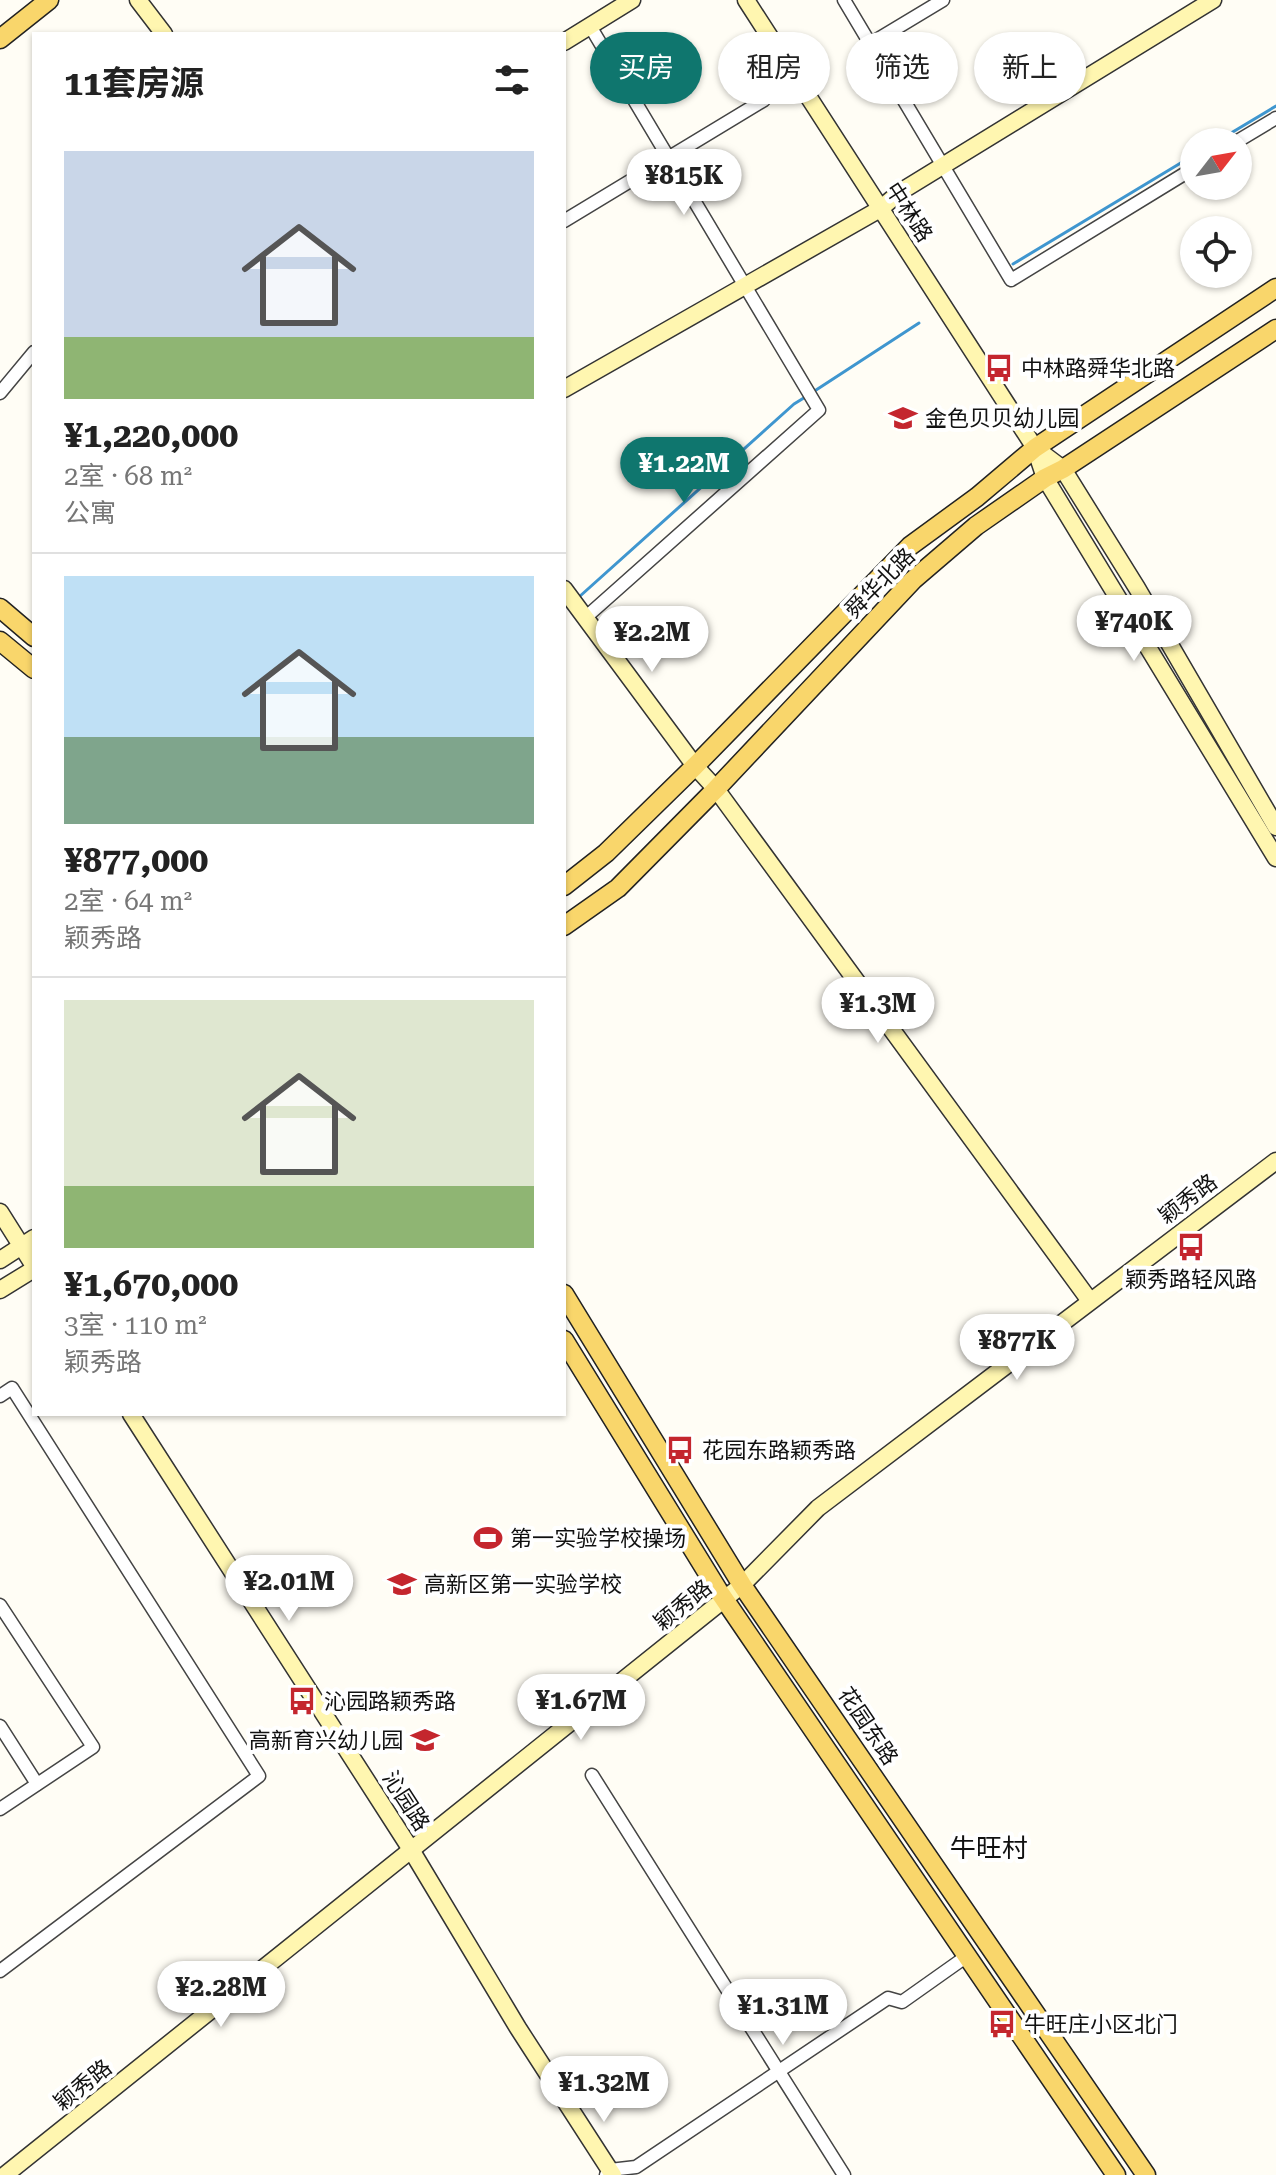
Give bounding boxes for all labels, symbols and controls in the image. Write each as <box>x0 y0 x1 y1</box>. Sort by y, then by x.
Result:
chip: 买房 <box>590 32 702 104</box>
chip: 租房 <box>718 32 830 104</box>
chip: 筛选 <box>846 32 958 104</box>
chip: 新上 <box>974 32 1086 104</box>
icon: filters <box>490 58 534 102</box>
text: 11套房源 <box>64 63 204 103</box>
north arrow <box>1180 128 1252 200</box>
map controls <box>1180 128 1252 288</box>
pin: ¥815K <box>628 149 740 217</box>
text: ¥815K <box>645 160 723 190</box>
street label: 中林路 <box>881 178 937 246</box>
icon: home <box>227 203 371 347</box>
button: locate <box>1180 216 1252 288</box>
bus stop icon: 中林路舜华北路 <box>984 353 1014 383</box>
place label: 中林路舜华北路 <box>1021 356 1175 381</box>
school or university icon: 金色贝贝幼儿园 <box>888 403 918 433</box>
place label: 金色贝贝幼儿园 <box>925 406 1079 431</box>
text: ¥1,220,000 <box>64 415 238 455</box>
pin: ¥1.22M <box>619 437 749 505</box>
text: ¥1.22M <box>638 448 730 478</box>
text: 2室 · 68 m² <box>64 461 192 491</box>
text: 公寓 <box>64 498 116 528</box>
street label: 舜华北路 <box>840 543 920 623</box>
pin: ¥740K <box>1078 595 1190 663</box>
pin: ¥2.2M <box>596 606 708 674</box>
text: ¥740K <box>1095 606 1173 636</box>
text: ¥2.2M <box>614 617 690 647</box>
icon: home <box>227 628 371 772</box>
text: ¥877,000 <box>64 840 208 880</box>
text: 2室 · 64 m² <box>64 886 192 916</box>
text: 颖秀路 <box>64 923 142 953</box>
pin: ¥1.3M <box>822 977 934 1045</box>
text: ¥1.3M <box>840 988 916 1018</box>
icon: home <box>227 1052 371 1196</box>
street label: 颖秀路 <box>1154 1169 1222 1229</box>
bus stop icon: 颖秀路轻风路 <box>1176 1232 1206 1262</box>
text: ¥1,670,000 <box>64 1264 238 1304</box>
place label: 颖秀路轻风路 <box>1125 1267 1257 1292</box>
text: 3室 · 110 m² <box>64 1310 207 1340</box>
pin: ¥877K <box>961 1314 1073 1382</box>
text: ¥877K <box>978 1325 1056 1355</box>
text: 颖秀路 <box>64 1347 142 1377</box>
bus stop icon: 花园东路颖秀路 <box>665 1435 695 1465</box>
place label: 花园东路颖秀路 <box>702 1438 856 1463</box>
sports icon: 第一实验学校操场 <box>473 1523 503 1553</box>
place label: 第一实验学校操场 <box>510 1526 686 1551</box>
pin: ¥2.01M <box>224 1555 354 1623</box>
text: ¥2.01M <box>243 1566 335 1596</box>
school or university icon: 高新区第一实验学校 <box>387 1569 417 1599</box>
place label: 高新区第一实验学校 <box>424 1572 622 1597</box>
street label: 颖秀路 <box>649 1575 717 1635</box>
pin: ¥1.67M <box>516 1674 646 1742</box>
street label: 花园东路 <box>833 1683 903 1769</box>
text: ¥1.67M <box>535 1685 627 1715</box>
bus stop icon: 沁园路颖秀路 <box>287 1686 317 1716</box>
place label: 沁园路颖秀路 <box>324 1689 456 1714</box>
school or university icon: 高新育兴幼儿园 <box>410 1725 440 1755</box>
place label: 高新育兴幼儿园 <box>249 1728 403 1753</box>
street label: 沁园路 <box>378 1767 434 1835</box>
district label: 牛旺村 <box>950 1833 1028 1863</box>
pin: ¥2.28M <box>156 1961 286 2029</box>
text: ¥2.28M <box>175 1972 267 2002</box>
pin: ¥1.31M <box>718 1979 848 2047</box>
text: ¥1.31M <box>737 1990 829 2020</box>
bus stop icon: 牛旺庄小区北门 <box>987 2009 1017 2039</box>
place label: 牛旺庄小区北门 <box>1024 2012 1178 2037</box>
street label: 颖秀路 <box>49 2055 117 2115</box>
pin: ¥1.32M <box>539 2056 669 2124</box>
text: ¥1.32M <box>558 2067 650 2097</box>

